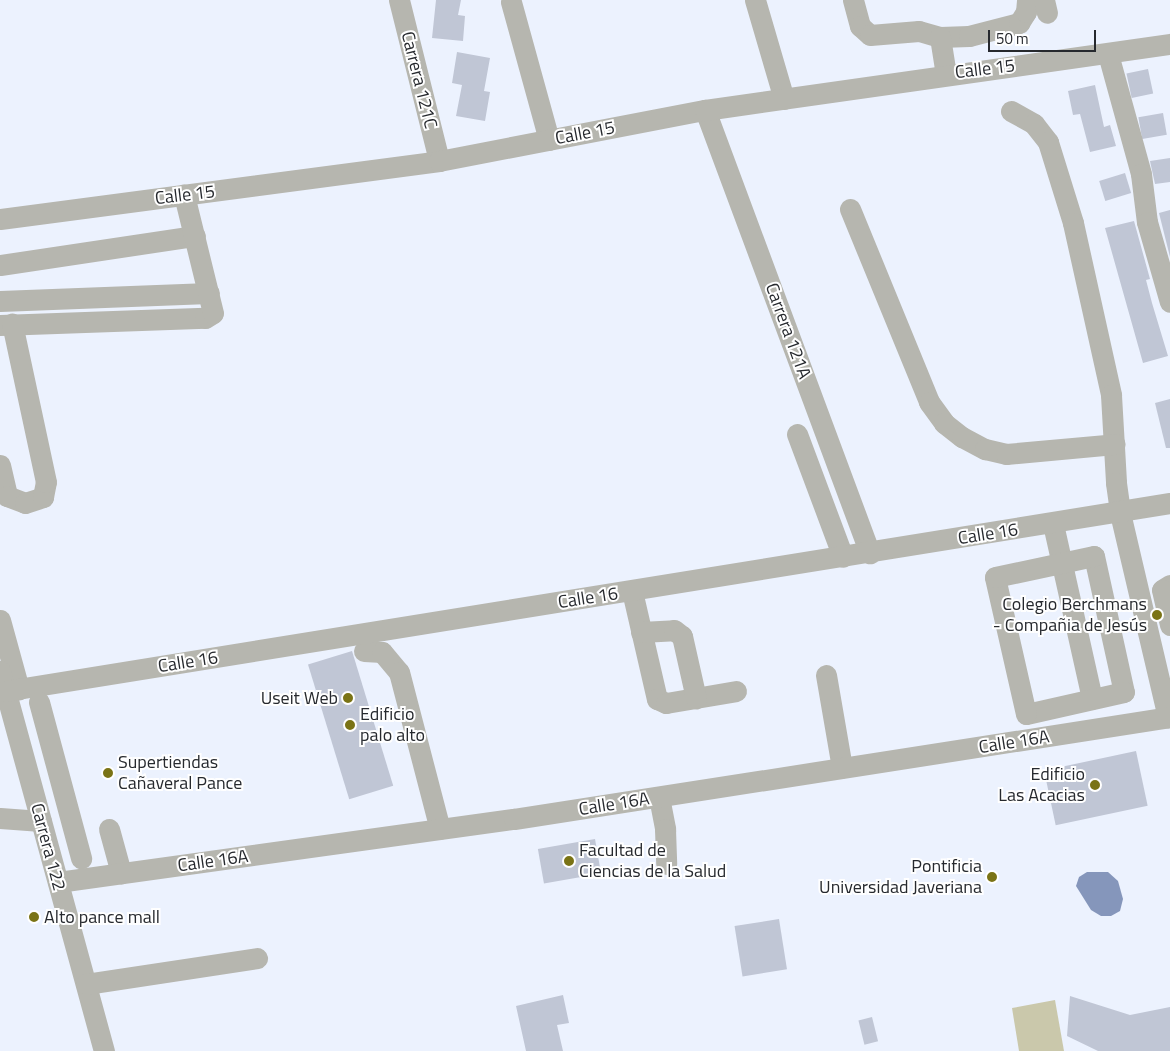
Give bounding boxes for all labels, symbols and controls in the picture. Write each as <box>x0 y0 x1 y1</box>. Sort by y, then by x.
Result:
scale bar <box>990 20 1098 52</box>
text: 50 m <box>996 27 1029 50</box>
street label: Carrera 121C <box>396 29 442 131</box>
street label: Calle 15 <box>954 55 1016 83</box>
street label: Calle 15 <box>553 117 617 149</box>
street label: Calle 15 <box>154 181 216 209</box>
street label: Carrera 121A <box>761 280 815 382</box>
street label: Calle 16 <box>957 519 1019 549</box>
street label: Calle 16 <box>557 583 619 613</box>
place label: Colegio Berchmans - Compañia de Jesús <box>993 594 1147 636</box>
marker: Colegio Berchmans - Compañia de Jesús <box>1151 609 1163 621</box>
street label: Calle 16 <box>157 647 219 677</box>
place label: Useit Web <box>261 687 338 709</box>
marker: Useit Web <box>342 692 354 704</box>
place label: Edificio palo alto <box>360 704 425 746</box>
marker: Edificio palo alto <box>344 719 356 731</box>
street label: Calle 16A <box>977 726 1051 758</box>
place label: Supertiendas Cañaveral Pance <box>118 752 242 794</box>
place label: Edificio Las Acacias <box>998 764 1085 806</box>
marker: Supertiendas Cañaveral Pance <box>102 767 114 779</box>
marker: Edificio Las Acacias <box>1089 779 1101 791</box>
street label: Calle 16A <box>577 788 651 820</box>
street label: Carrera 122 <box>26 801 70 893</box>
place label: Facultad de Ciencias de la Salud <box>579 840 726 882</box>
street label: Calle 16A <box>176 845 250 877</box>
marker: Facultad de Ciencias de la Salud <box>563 855 575 867</box>
place label: Pontificia Universidad Javeriana <box>819 856 982 899</box>
marker: Pontificia Universidad Javeriana <box>986 871 998 883</box>
place label: Alto pance mall <box>44 906 160 928</box>
marker: Alto pance mall <box>28 911 40 923</box>

